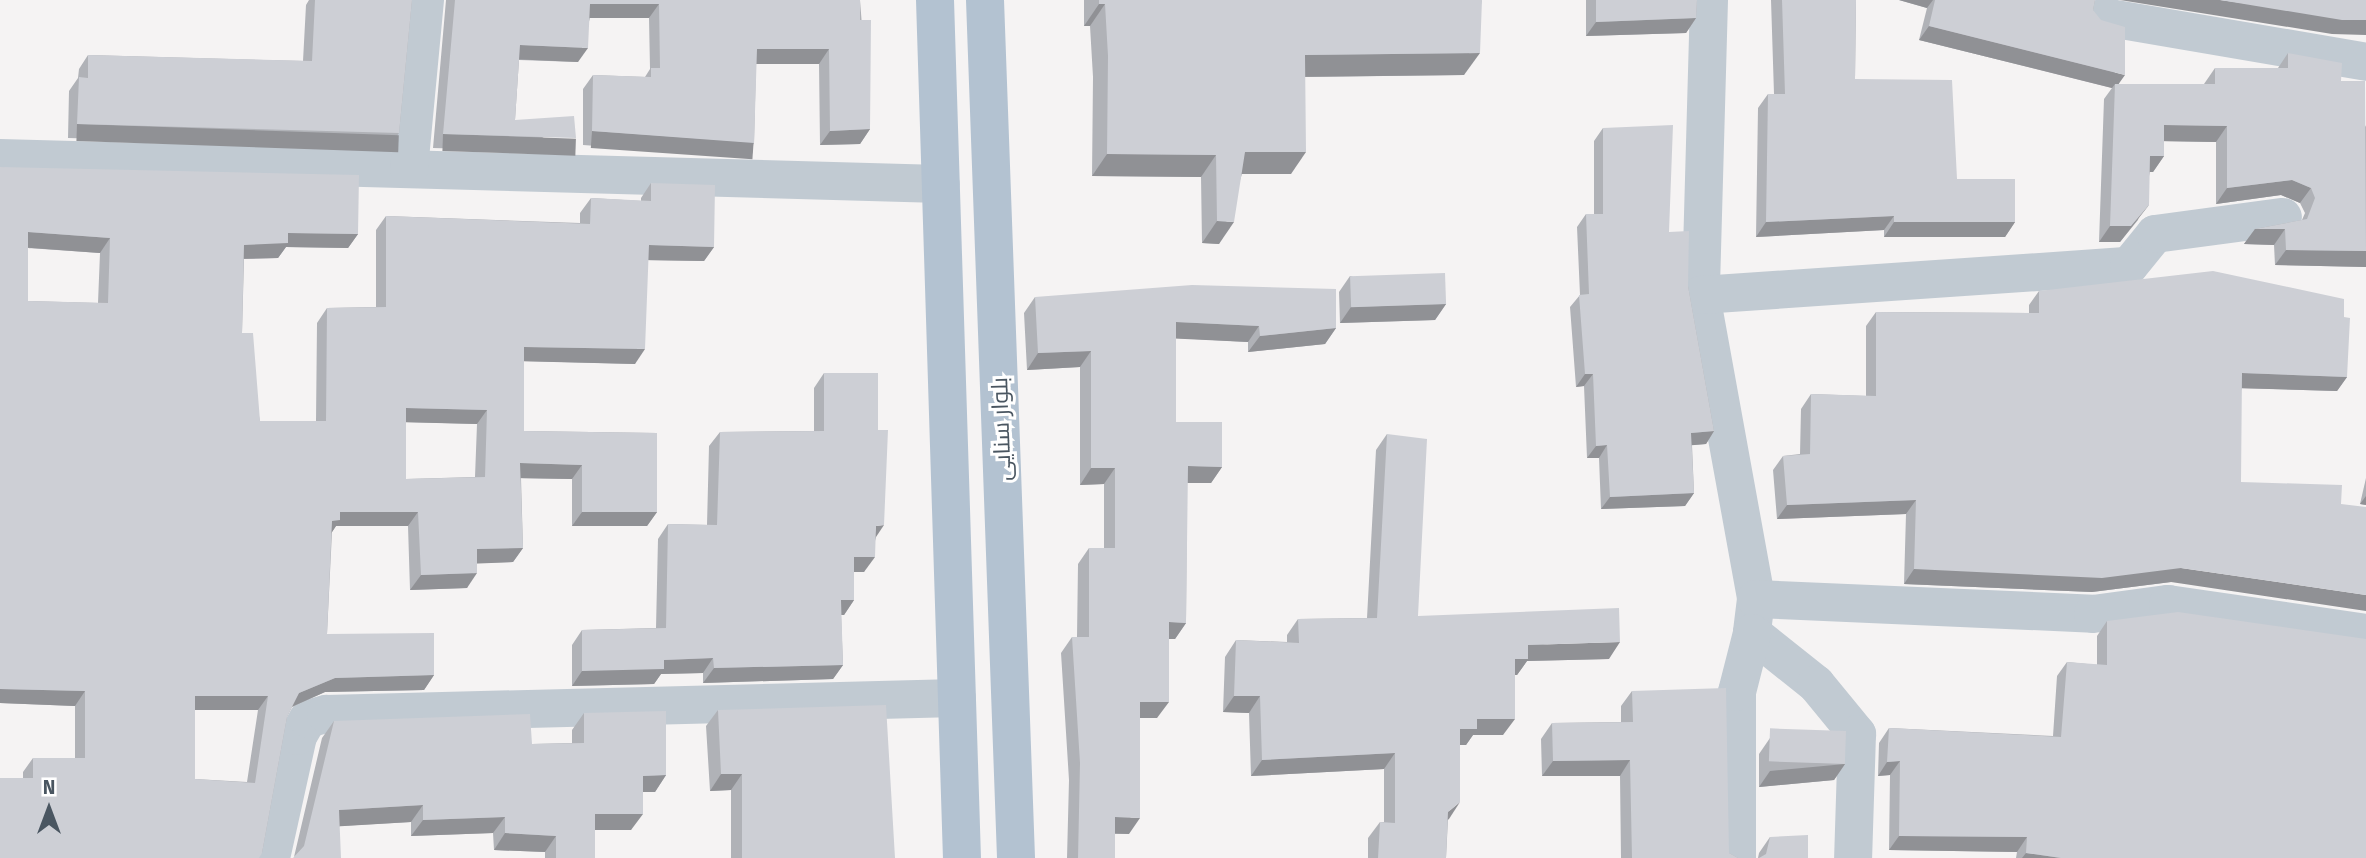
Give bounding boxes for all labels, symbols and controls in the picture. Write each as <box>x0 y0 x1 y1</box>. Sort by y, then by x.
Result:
street label: بلوار سنایی <box>985 377 1017 481</box>
north arrow <box>14 774 84 844</box>
text: N <box>43 776 55 799</box>

